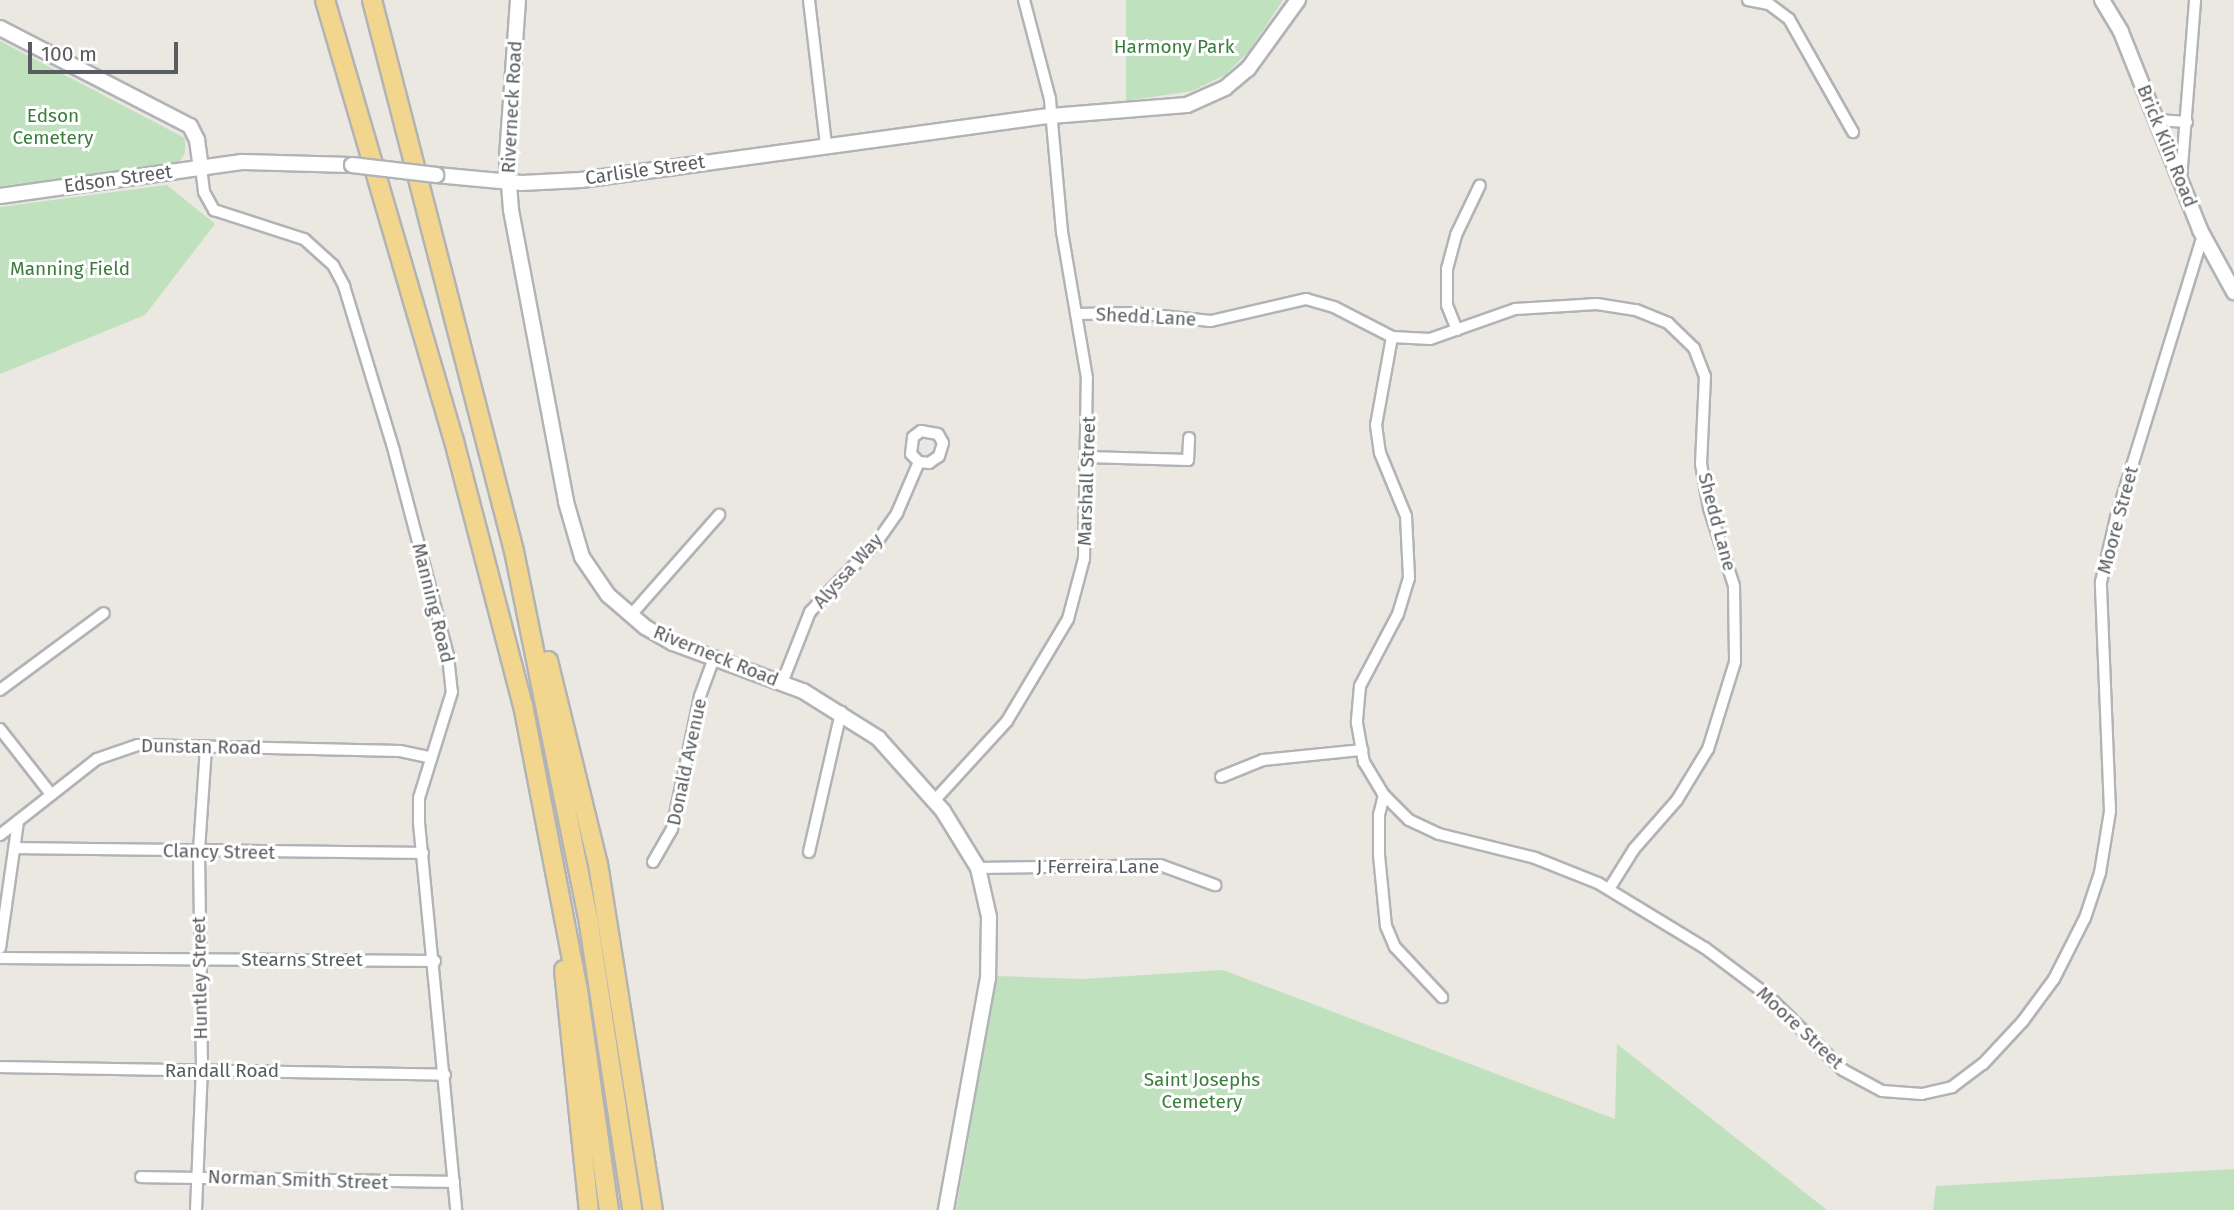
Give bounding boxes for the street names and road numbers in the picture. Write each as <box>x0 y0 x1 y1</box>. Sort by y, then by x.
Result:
street label: Riverneck Road <box>497 40 527 174</box>
street label: Brick Kiln Road <box>2132 81 2202 211</box>
street label: Carlisle Street <box>584 150 706 190</box>
street label: Edson Street <box>63 160 173 198</box>
street label: Shedd Lane <box>1095 303 1197 331</box>
street label: Marshall Street <box>1073 416 1101 546</box>
street label: Moore Street <box>2093 464 2143 576</box>
street label: Shedd Lane <box>1693 470 1741 574</box>
street label: Alyssa Way <box>809 529 887 613</box>
street label: Manning Road <box>407 541 459 665</box>
street label: Riverneck Road <box>650 621 782 691</box>
street label: Donald Avenue <box>662 696 712 828</box>
street label: Dunstan Road <box>141 735 261 759</box>
street label: Clancy Street <box>163 840 275 864</box>
street label: J Ferreira Lane <box>1037 856 1159 878</box>
street label: Huntley Street <box>188 916 212 1040</box>
street label: Stearns Street <box>241 949 363 971</box>
street label: Moore Street <box>1752 982 1848 1074</box>
street label: Randall Road <box>165 1060 279 1082</box>
street label: Norman Smith Street <box>207 1165 389 1195</box>

